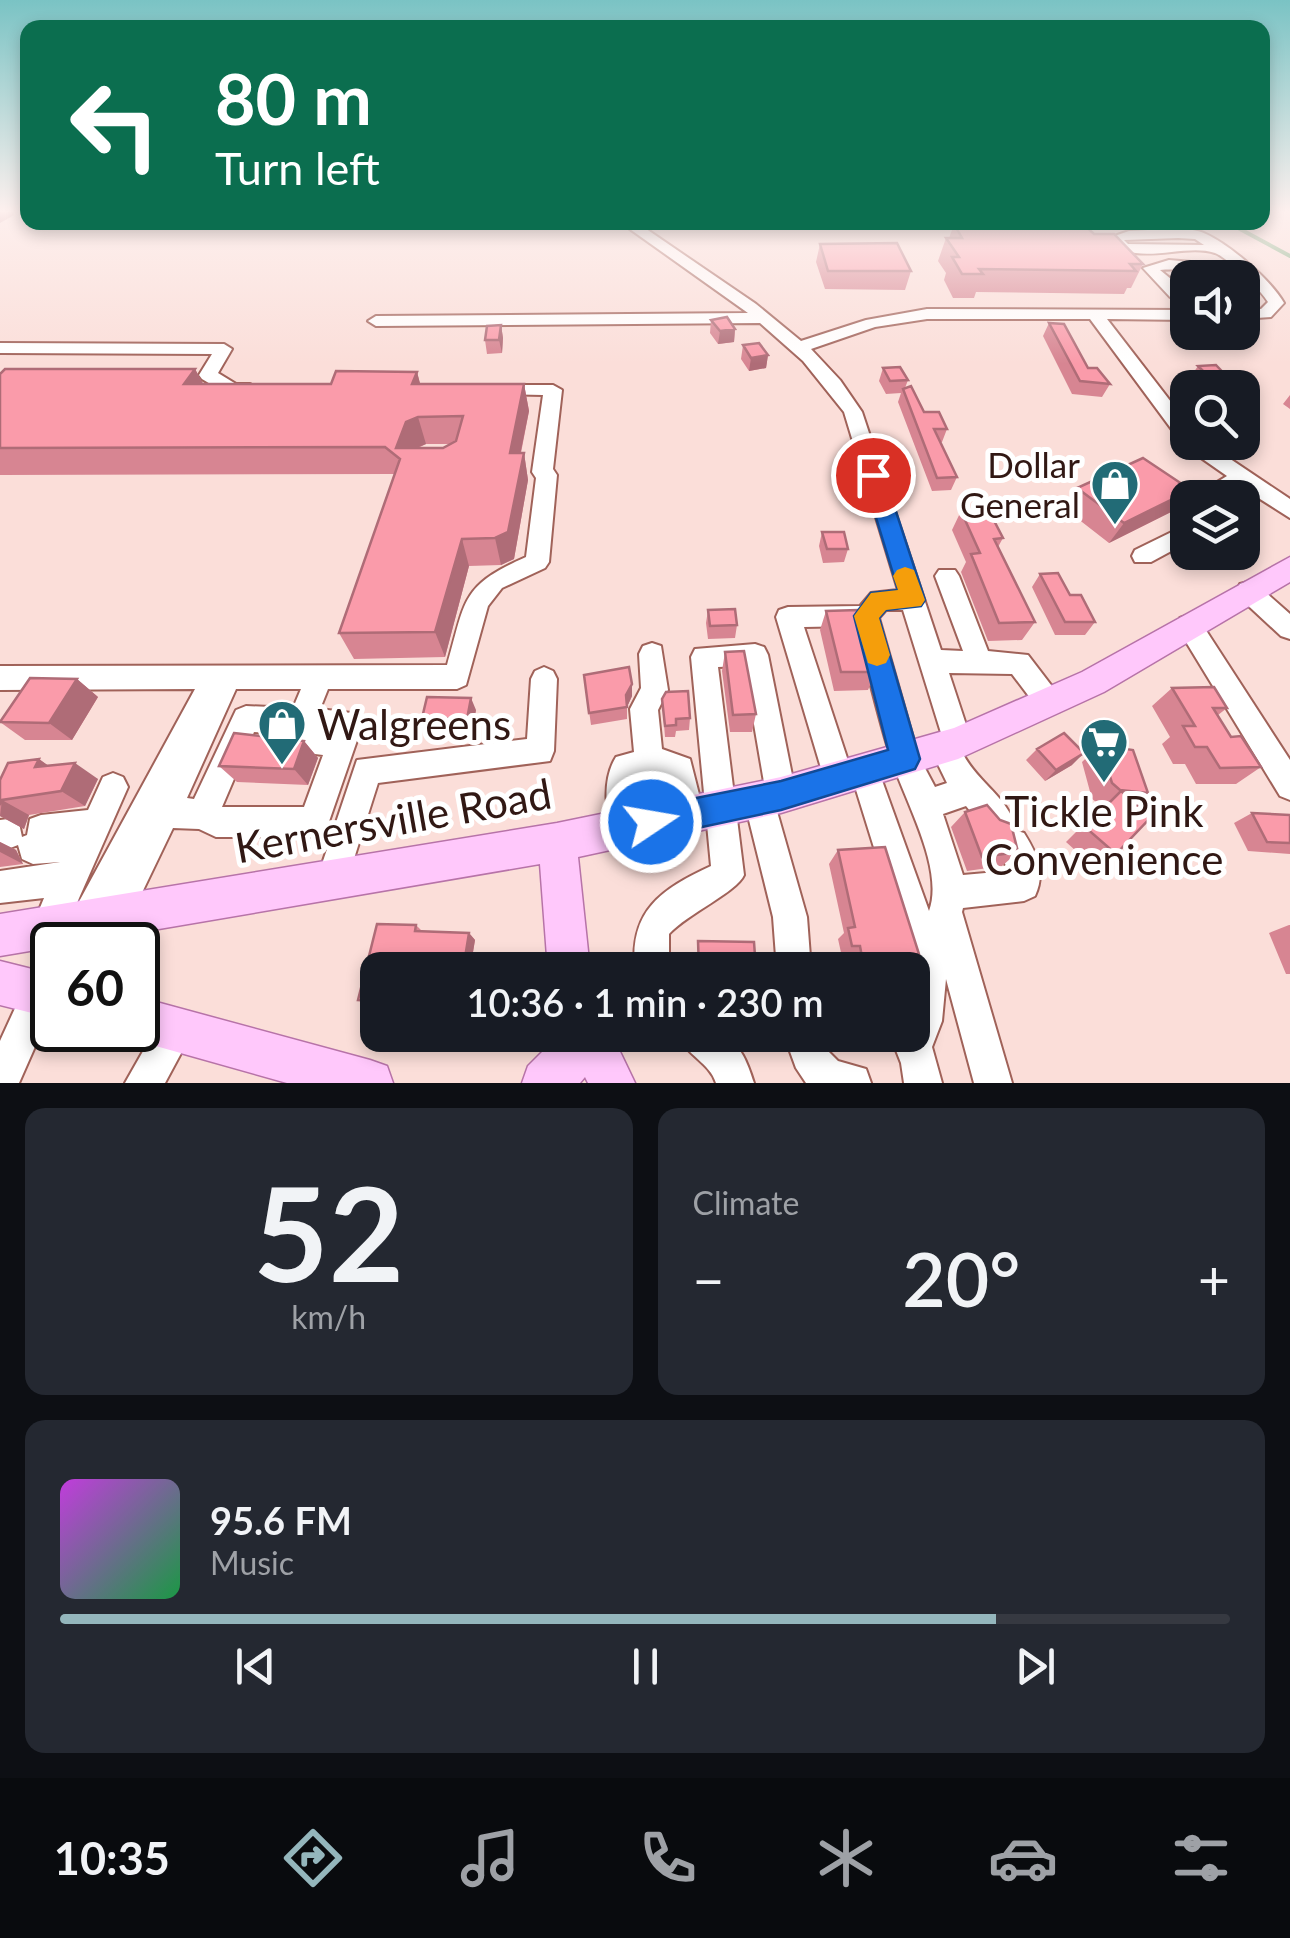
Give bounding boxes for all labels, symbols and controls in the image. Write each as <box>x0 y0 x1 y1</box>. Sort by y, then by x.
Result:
text: 80 m <box>215 56 372 140</box>
icon: left <box>50 60 180 190</box>
text: Turn left <box>215 141 380 195</box>
map controls <box>1170 260 1260 570</box>
button: sound <box>1170 260 1260 350</box>
button: search <box>1170 370 1260 460</box>
pin <box>831 433 916 518</box>
place label: Dollar General <box>960 443 1080 525</box>
icon: arrive <box>846 448 901 503</box>
shop icon: Dollar General <box>1089 458 1141 526</box>
button: layers <box>1170 480 1260 570</box>
shop icon: Walgreens <box>256 698 308 766</box>
place label: Walgreens <box>317 699 511 749</box>
supermarket icon: Tickle Pink Convenience <box>1078 716 1130 784</box>
street label: Kernersville Road <box>231 768 555 872</box>
position arrow <box>599 770 703 874</box>
place label: Tickle Pink Convenience <box>985 786 1223 884</box>
speed limit sign: 60 <box>30 922 160 1052</box>
text: 10:36 · 1 min · 230 m <box>467 979 823 1025</box>
text: 52 <box>253 1154 404 1310</box>
text: Climate <box>693 1183 799 1222</box>
text: 20° <box>902 1233 1020 1323</box>
text: − <box>693 1246 724 1312</box>
text: + <box>1198 1246 1230 1312</box>
text: km/h <box>291 1297 366 1336</box>
text: 95.6 FM <box>210 1497 352 1543</box>
text: Music <box>210 1543 294 1582</box>
icon: previous <box>228 1639 283 1694</box>
icon: pause <box>618 1639 673 1694</box>
icon: next <box>1008 1639 1063 1694</box>
icon: directions <box>278 1823 348 1893</box>
icon: music <box>455 1823 525 1893</box>
icon: phone <box>633 1823 703 1893</box>
icon: climate <box>811 1823 881 1893</box>
icon: car <box>988 1823 1058 1893</box>
icon: filters <box>1166 1823 1236 1893</box>
text: 10:35 <box>54 1831 170 1885</box>

